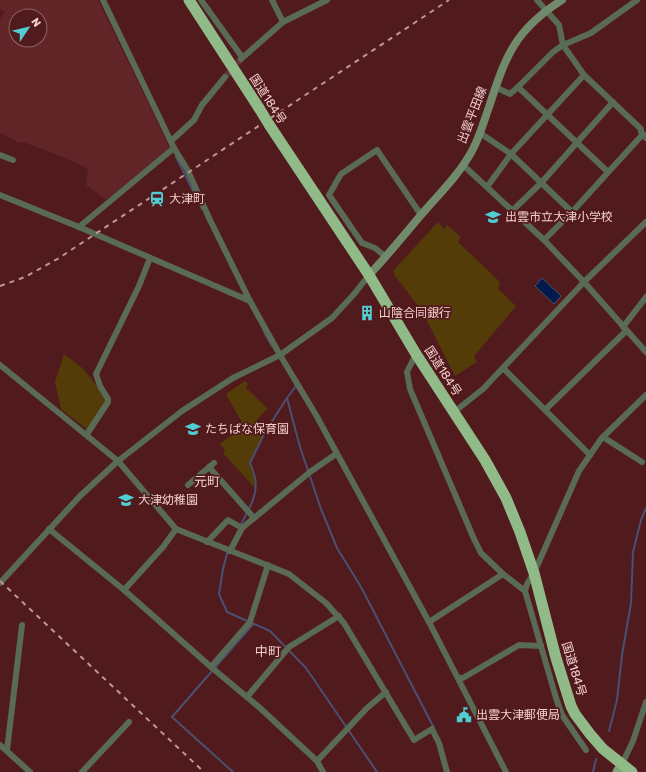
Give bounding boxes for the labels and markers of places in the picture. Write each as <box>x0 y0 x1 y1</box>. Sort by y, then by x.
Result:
station icon: 大津町 <box>148 190 166 208</box>
place label: 大津町 <box>169 192 205 206</box>
school or university icon: 出雲市立大津小学校 <box>484 208 502 226</box>
place label: 出雲市立大津小学校 <box>505 210 613 224</box>
building icon: 山陰合同銀行 <box>358 304 376 322</box>
place label: 山陰合同銀行 <box>379 306 451 320</box>
school or university icon: たちばな保育園 <box>184 420 202 438</box>
place label: たちばな保育園 <box>205 422 289 436</box>
school or university icon: 大津幼稚園 <box>117 491 135 509</box>
place label: 大津幼稚園 <box>138 493 198 507</box>
public building icon: 出雲大津郵便局 <box>455 706 473 724</box>
place label: 出雲大津郵便局 <box>476 708 560 722</box>

